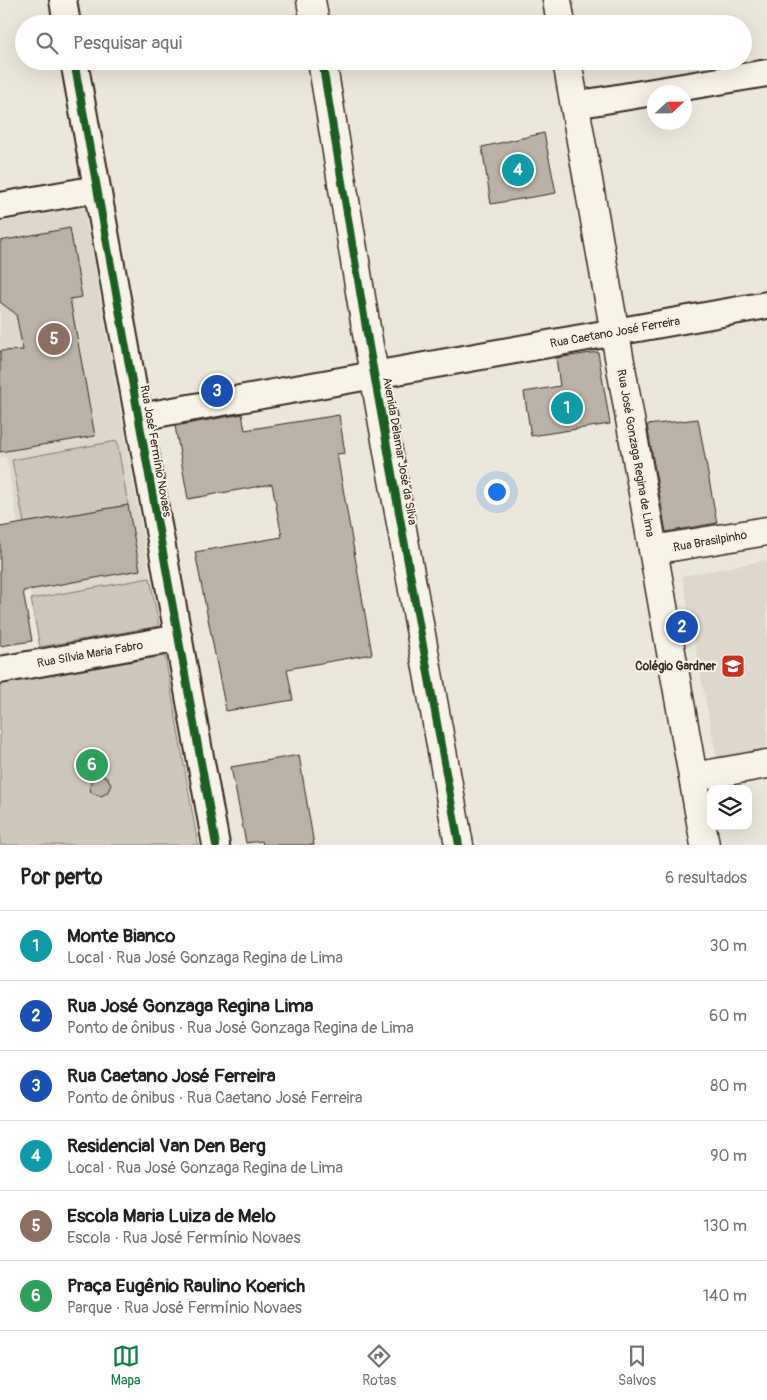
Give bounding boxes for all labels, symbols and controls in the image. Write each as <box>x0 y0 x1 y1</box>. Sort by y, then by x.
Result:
search box <box>15 15 752 70</box>
icon: search <box>33 29 61 57</box>
text: Pesquisar aqui <box>73 31 182 55</box>
north arrow <box>647 85 692 130</box>
pin: 4 <box>502 151 534 189</box>
street label: Rua Caetano José Ferreira <box>549 314 682 351</box>
pin: 5 <box>38 320 70 358</box>
street label: Rua José Gonzaga Regina de Lima <box>613 368 658 539</box>
pin: 3 <box>201 372 233 410</box>
street label: Avenida Delamar José da Silva <box>379 376 420 527</box>
street label: Rua José Fermínio Novaes <box>137 384 175 519</box>
pin: 1 <box>551 389 583 427</box>
your location <box>484 479 510 505</box>
street label: Rua Brasilpinho <box>672 528 749 555</box>
pin: 2 <box>666 608 698 646</box>
street label: Rua Sílvia Maria Fabro <box>36 638 145 671</box>
school or university icon: Colégio Gardner <box>720 653 746 679</box>
place label: Colégio Gardner <box>635 659 717 674</box>
pin: 6 <box>76 746 108 784</box>
map controls <box>707 785 752 830</box>
button: layers <box>707 785 752 830</box>
text: Por perto <box>20 864 102 891</box>
text: 6 resultados <box>665 868 747 888</box>
text: Monte Bianco <box>67 924 175 948</box>
text: 1 <box>33 936 39 956</box>
text: 30 m <box>709 936 747 956</box>
text: Local · Rua José Gonzaga Regina de Lima <box>67 948 343 968</box>
text: Rua José Gonzaga Regina Lima <box>67 994 313 1018</box>
text: 2 <box>32 1006 40 1026</box>
text: 60 m <box>709 1006 747 1026</box>
text: Ponto de ônibus · Rua José Gonzaga Regina de Lima <box>67 1018 414 1038</box>
text: Rua Caetano José Ferreira <box>67 1064 276 1088</box>
text: 3 <box>32 1076 40 1096</box>
text: 80 m <box>710 1076 747 1096</box>
text: Ponto de ônibus · Rua Caetano José Ferreira <box>67 1088 363 1108</box>
text: Residencial Van Den Berg <box>67 1134 266 1158</box>
text: 4 <box>31 1146 41 1166</box>
text: 90 m <box>710 1146 747 1166</box>
text: Local · Rua José Gonzaga Regina de Lima <box>67 1158 343 1178</box>
text: Escola Maria Luiza de Melo <box>67 1204 276 1228</box>
text: 5 <box>32 1216 40 1236</box>
text: 130 m <box>703 1216 747 1236</box>
text: Escola · Rua José Fermínio Novaes <box>67 1228 301 1248</box>
text: Praça Eugênio Raulino Koerich <box>67 1274 305 1298</box>
text: 6 <box>31 1286 41 1306</box>
text: 140 m <box>703 1286 747 1306</box>
text: Parque · Rua José Fermínio Novaes <box>67 1298 302 1318</box>
tab: Mapa <box>111 1342 141 1389</box>
tab: Rotas <box>362 1342 396 1389</box>
tab: Salvos <box>618 1342 656 1389</box>

